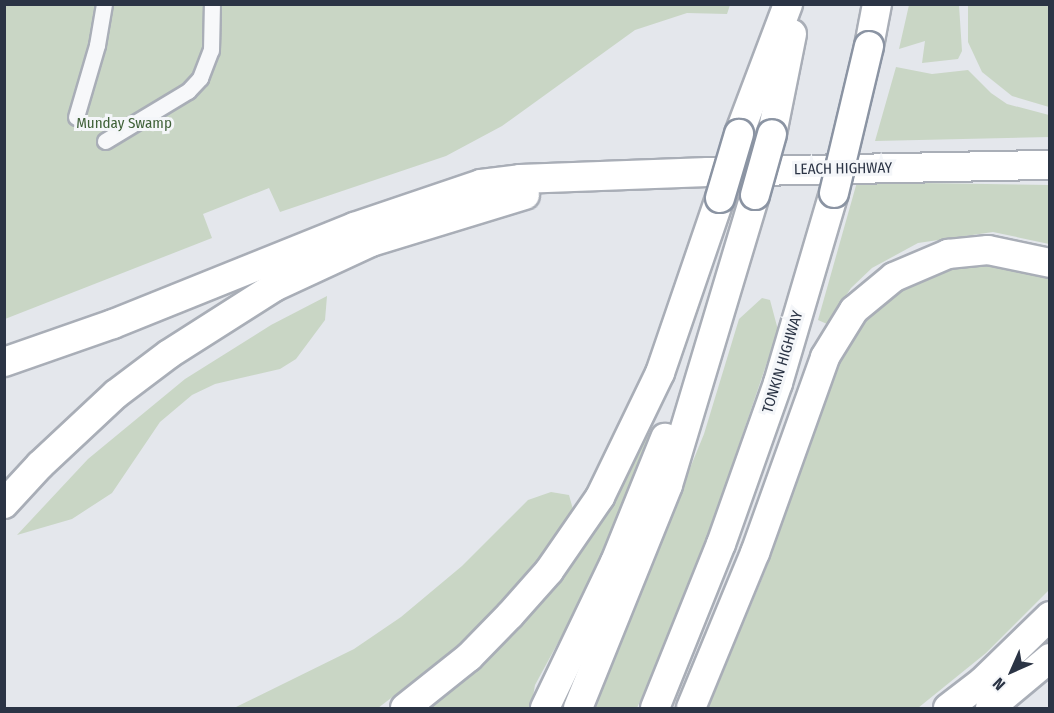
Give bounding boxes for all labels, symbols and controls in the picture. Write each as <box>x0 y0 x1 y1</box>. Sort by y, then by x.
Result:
park label: Munday Swamp <box>76 115 172 133</box>
street label: LEACH HIGHWAY <box>794 159 892 179</box>
street label: TONKIN HIGHWAY <box>759 309 807 415</box>
north arrow <box>982 641 1042 701</box>
text: N <box>989 674 1009 694</box>

